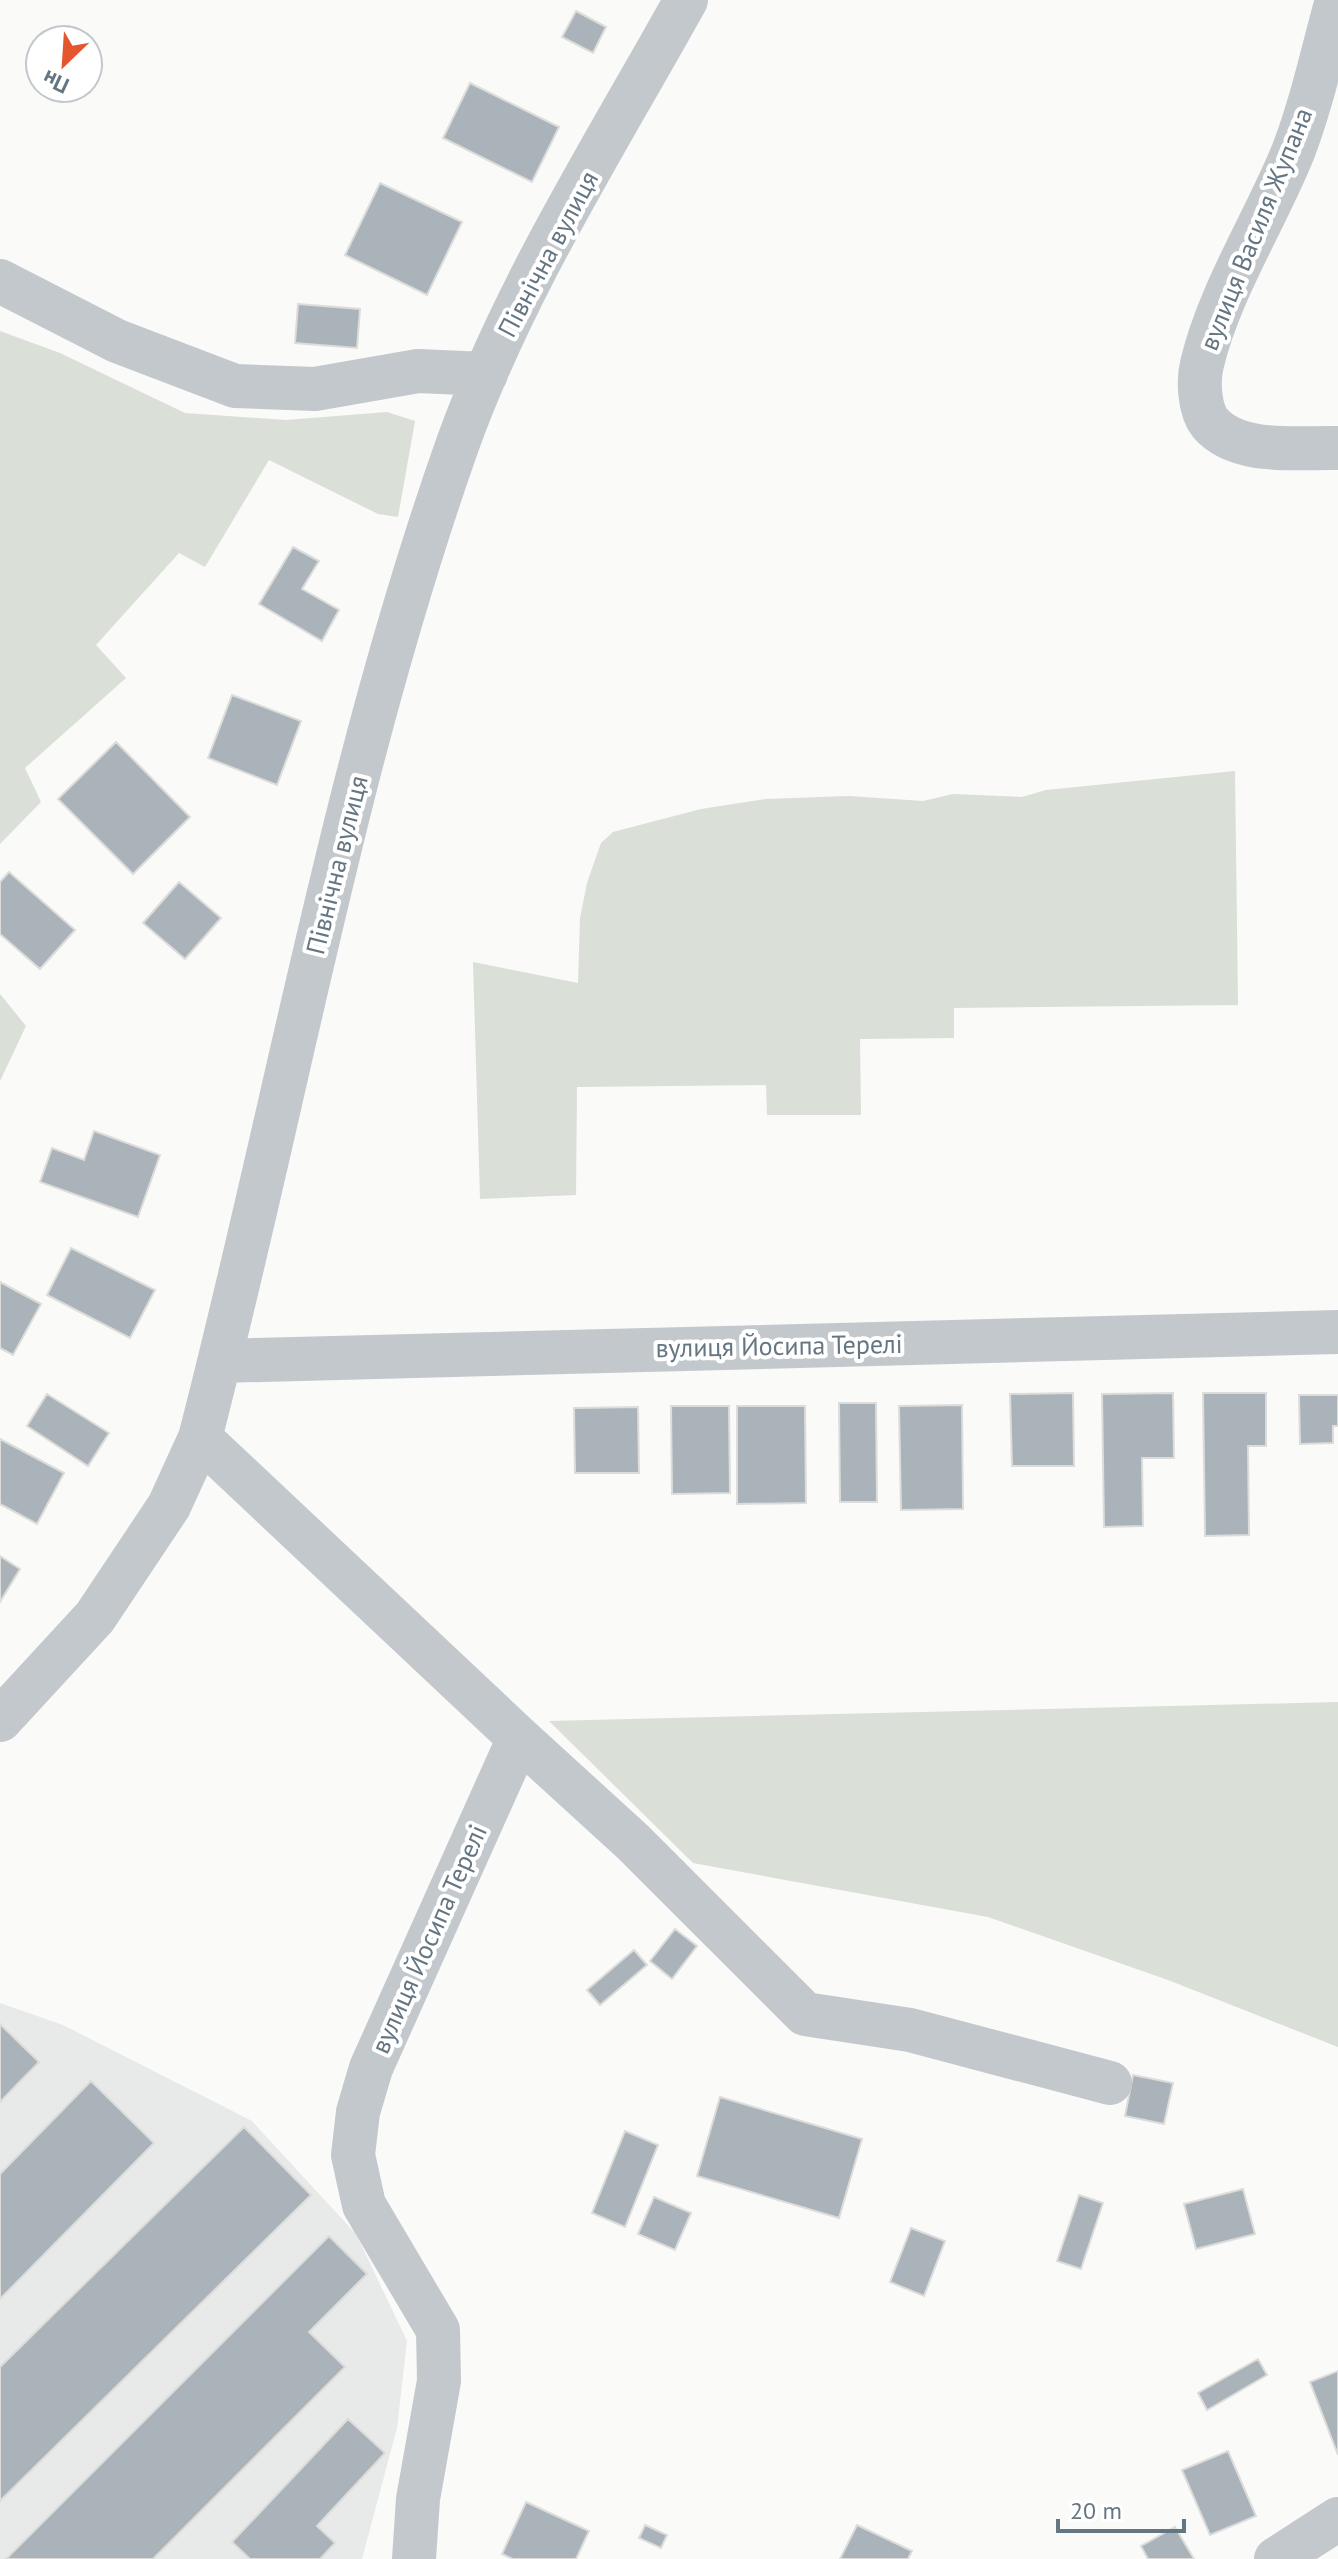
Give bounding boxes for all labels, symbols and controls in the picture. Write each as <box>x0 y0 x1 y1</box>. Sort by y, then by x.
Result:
north arrow <box>24 24 104 104</box>
text: Пн <box>38 64 73 100</box>
street label: вулиця Василя Жупана <box>1192 103 1319 355</box>
street label: Північна вулиця <box>490 165 605 342</box>
street label: Північна вулиця <box>298 772 375 958</box>
street label: вулиця Йосипа Терелі <box>655 1327 903 1364</box>
street label: вулиця Йосипа Терелі <box>363 1819 494 2058</box>
scale bar <box>1058 2483 1184 2533</box>
text: 20 m <box>1070 2495 1122 2526</box>

